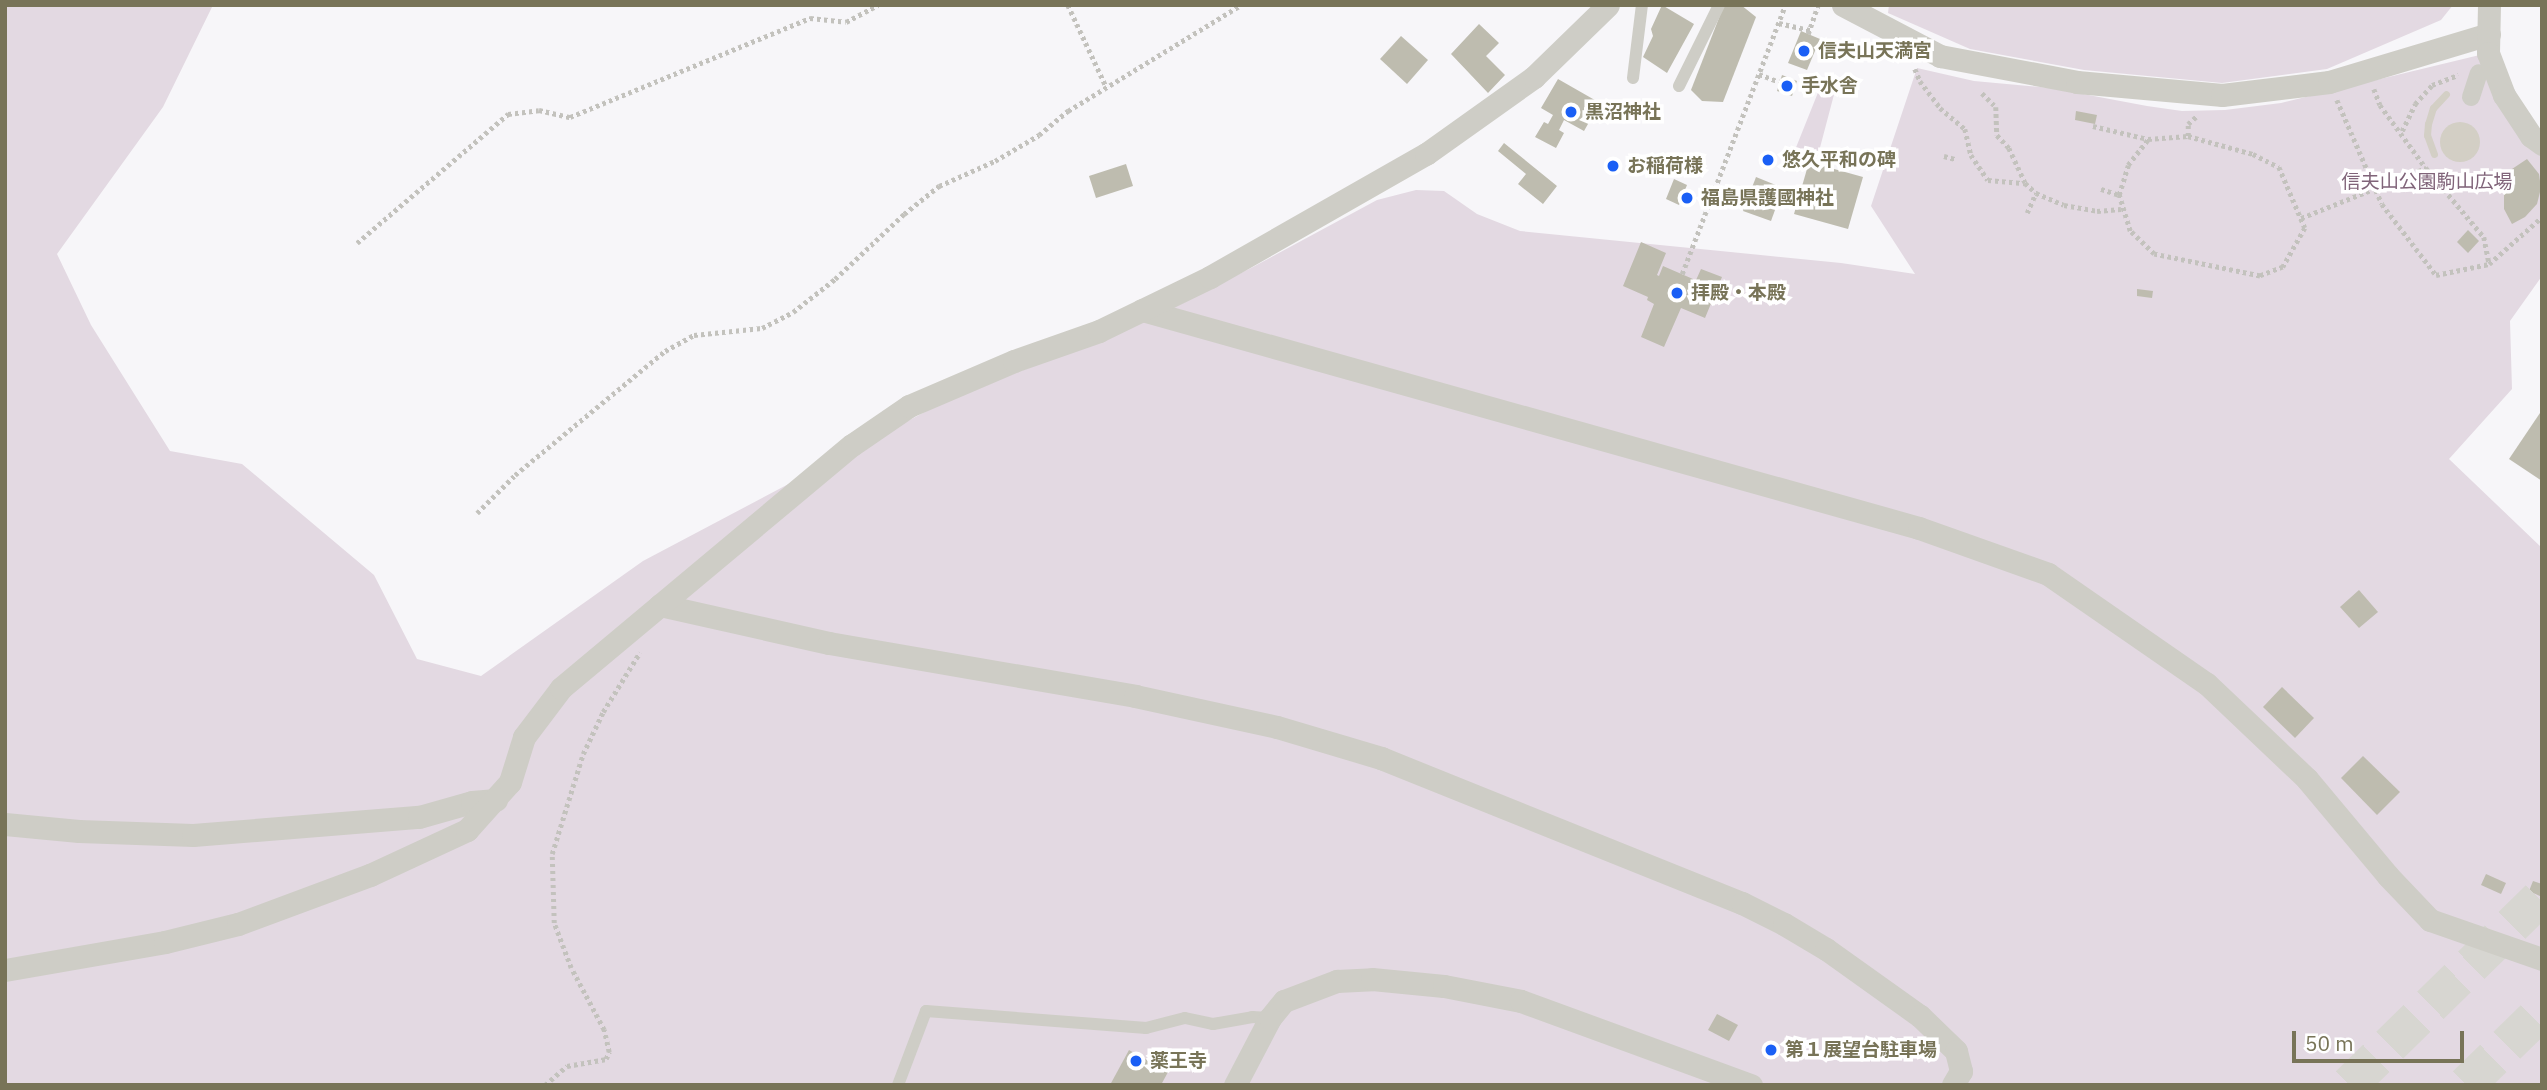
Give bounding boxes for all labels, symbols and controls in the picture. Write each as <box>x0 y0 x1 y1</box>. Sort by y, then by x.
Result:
place label: 信夫山天満宮 <box>1818 40 1932 62</box>
marker: 信夫山天満宮 <box>1796 43 1812 59</box>
place label: 手水舎 <box>1801 75 1858 97</box>
marker: 手水舎 <box>1779 78 1795 94</box>
place label: 黒沼神社 <box>1585 101 1661 123</box>
marker: 黒沼神社 <box>1563 104 1579 120</box>
place label: 悠久平和の碑 <box>1782 149 1896 171</box>
marker: 悠久平和の碑 <box>1760 152 1776 168</box>
place label: お稲荷様 <box>1627 155 1703 177</box>
marker: お稲荷様 <box>1605 158 1621 174</box>
park label: 信夫山公園駒山広場 <box>2342 171 2512 193</box>
place label: 福島県護國神社 <box>1701 187 1834 209</box>
marker: 福島県護國神社 <box>1679 190 1695 206</box>
place label: 拝殿・本殿 <box>1691 282 1786 304</box>
marker: 拝殿・本殿 <box>1669 285 1685 301</box>
scale bar <box>2295 1016 2466 1060</box>
text: 50 m <box>2305 1029 2354 1057</box>
place label: 第１展望台駐車場 <box>1785 1039 1937 1061</box>
marker: 第１展望台駐車場 <box>1763 1042 1779 1058</box>
place label: 薬王寺 <box>1150 1050 1207 1072</box>
marker: 薬王寺 <box>1128 1053 1144 1069</box>

